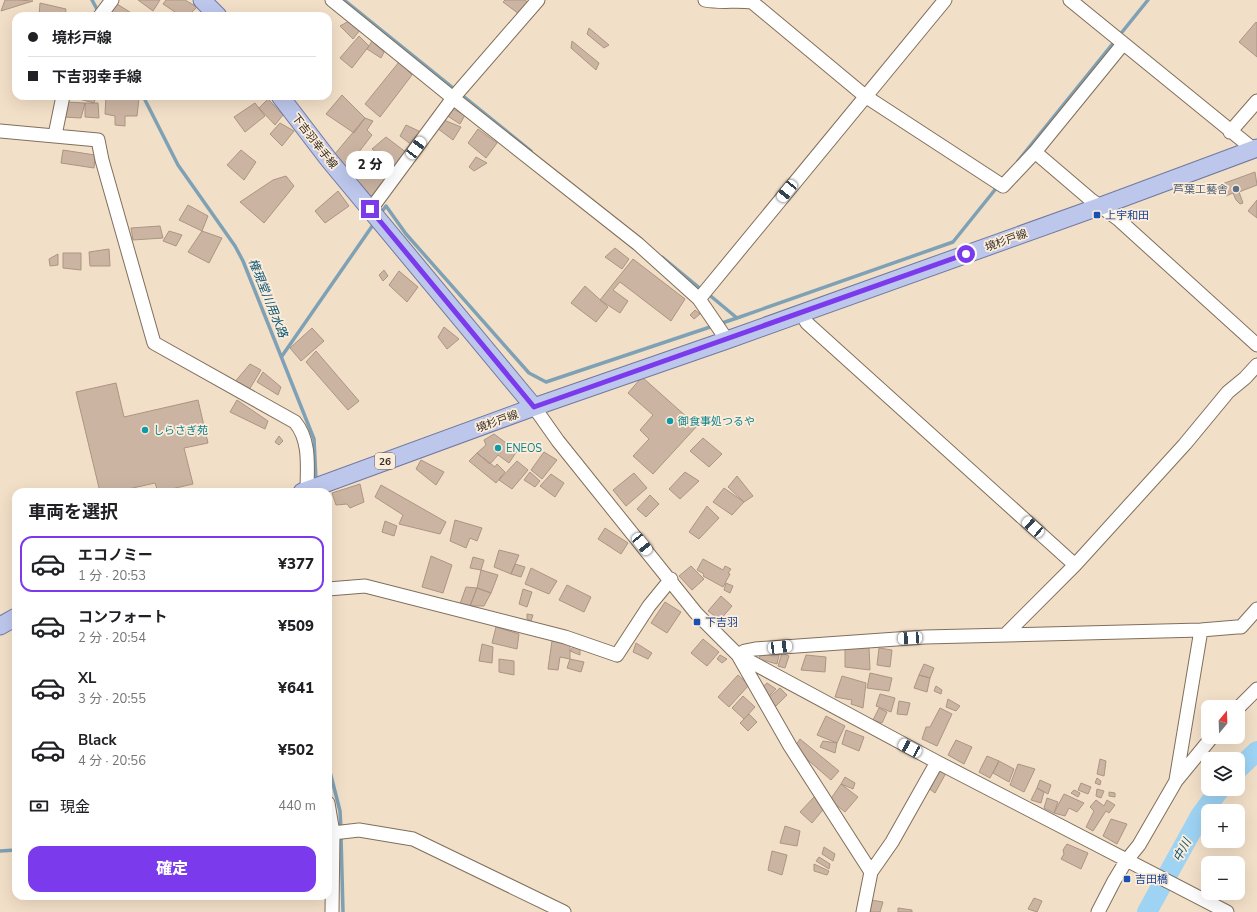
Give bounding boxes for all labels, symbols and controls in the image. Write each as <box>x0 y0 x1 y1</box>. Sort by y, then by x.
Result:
text: 境杉戸線 <box>52 28 112 48</box>
text: 下吉羽幸手線 <box>52 67 142 87</box>
street label: 下吉羽幸手線 <box>288 111 341 172</box>
car <box>404 135 428 161</box>
callout: 2 分 <box>346 151 394 179</box>
text: 2 分 <box>358 156 382 174</box>
car <box>775 178 799 204</box>
place label: 芦葉工藝舎 <box>1173 182 1228 197</box>
marker: 芦葉工藝舎 <box>1231 184 1241 194</box>
route end <box>361 200 379 218</box>
place label: 上宇和田 <box>1105 208 1149 223</box>
marker: 上宇和田 <box>1092 210 1102 220</box>
street label: 境杉戸線 <box>983 226 1029 255</box>
route start <box>957 245 975 263</box>
water label: 権現堂川用水路 <box>245 256 292 341</box>
street label: 境杉戸線 <box>474 407 520 436</box>
place label: 御食事処つるや <box>677 414 755 429</box>
marker: 御食事処つるや <box>665 416 675 426</box>
place label: しらさぎ苑 <box>153 423 208 438</box>
marker: しらさぎ苑 <box>140 425 150 435</box>
place label: ENEOS <box>506 441 542 456</box>
marker: ENEOS <box>493 443 503 453</box>
road number: 26 <box>375 453 395 469</box>
text: 車両を選択 <box>28 500 118 524</box>
car <box>1020 515 1046 539</box>
car <box>630 531 654 557</box>
text: エコノミー <box>78 545 153 565</box>
icon: car <box>30 546 66 582</box>
text: ¥377 <box>278 554 314 574</box>
text: 1 分 · 20:53 <box>78 567 146 585</box>
text: コンフォート <box>78 607 168 627</box>
icon: car <box>30 608 66 644</box>
place label: 下吉羽 <box>705 615 738 630</box>
text: ¥509 <box>278 616 314 636</box>
marker: 下吉羽 <box>692 617 702 627</box>
text: 2 分 · 20:54 <box>78 629 146 647</box>
car <box>898 631 922 645</box>
car <box>767 640 793 654</box>
text: XL <box>78 668 97 688</box>
icon: car <box>30 670 66 706</box>
text: ¥641 <box>278 678 314 698</box>
text: 3 分 · 20:55 <box>78 690 146 708</box>
north arrow <box>1201 700 1245 744</box>
map controls <box>1201 700 1245 900</box>
text: Black <box>78 730 116 750</box>
icon: car <box>30 732 66 768</box>
car <box>897 737 923 759</box>
text: ¥502 <box>278 740 314 760</box>
text: 4 分 · 20:56 <box>78 752 146 770</box>
button: layers <box>1201 752 1245 796</box>
icon: cash <box>28 795 50 817</box>
text: 現金 <box>60 797 90 817</box>
text: 440 m <box>278 797 316 815</box>
button: + <box>1201 804 1245 848</box>
water label: 中川 <box>1169 834 1196 864</box>
button: 確定 <box>28 846 316 892</box>
button: − <box>1201 856 1245 900</box>
place label: 吉田橋 <box>1135 872 1168 887</box>
marker: 吉田橋 <box>1122 874 1132 884</box>

